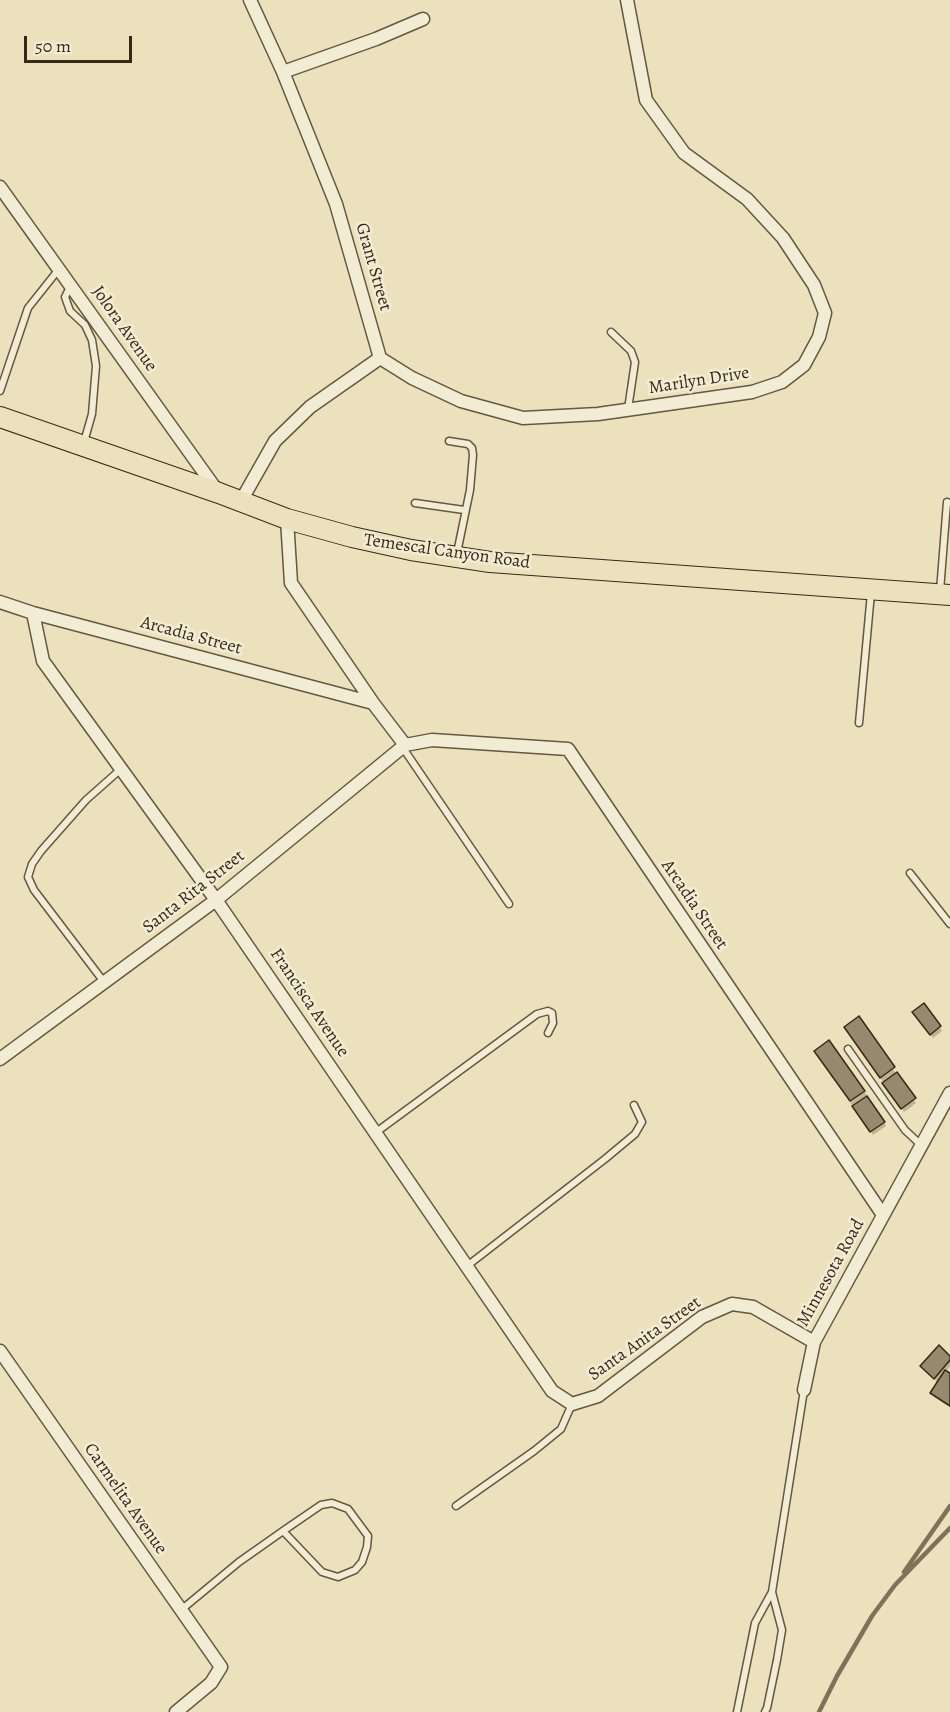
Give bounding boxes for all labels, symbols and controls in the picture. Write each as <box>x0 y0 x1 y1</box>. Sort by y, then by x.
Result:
scale bar <box>27 24 135 62</box>
text: 50 m <box>35 34 71 58</box>
street label: Grant Street <box>350 221 396 313</box>
street label: Jolora Avenue <box>87 282 161 376</box>
street label: Marilyn Drive <box>647 362 751 400</box>
street label: Temescal Canyon Road <box>362 530 532 574</box>
street label: Arcadia Street <box>138 612 244 660</box>
street label: Santa Rita Street <box>139 846 249 938</box>
street label: Arcadia Street <box>656 856 732 954</box>
street label: Francisca Avenue <box>265 944 353 1062</box>
street label: Minnesota Road <box>793 1216 869 1330</box>
street label: Santa Anita Street <box>585 1292 705 1386</box>
street label: Carmelita Avenue <box>79 1439 171 1559</box>

